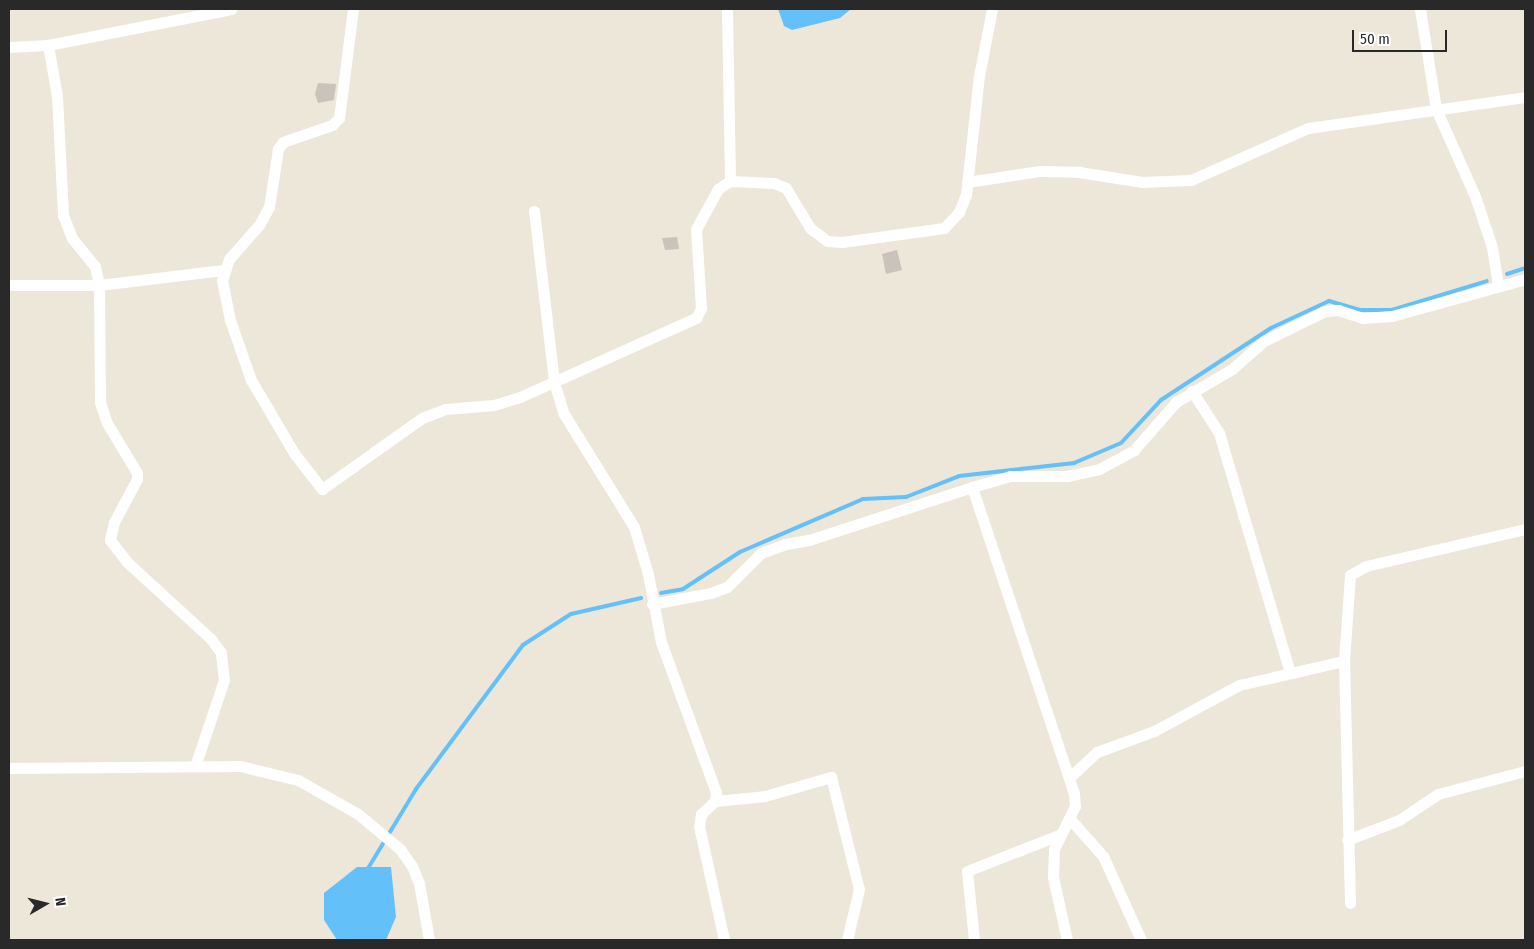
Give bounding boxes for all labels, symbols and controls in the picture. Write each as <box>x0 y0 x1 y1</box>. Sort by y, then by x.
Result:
scale bar <box>1354 20 1449 52</box>
text: 50 m <box>1360 30 1390 48</box>
north arrow <box>20 879 70 929</box>
text: N <box>51 896 69 907</box>

